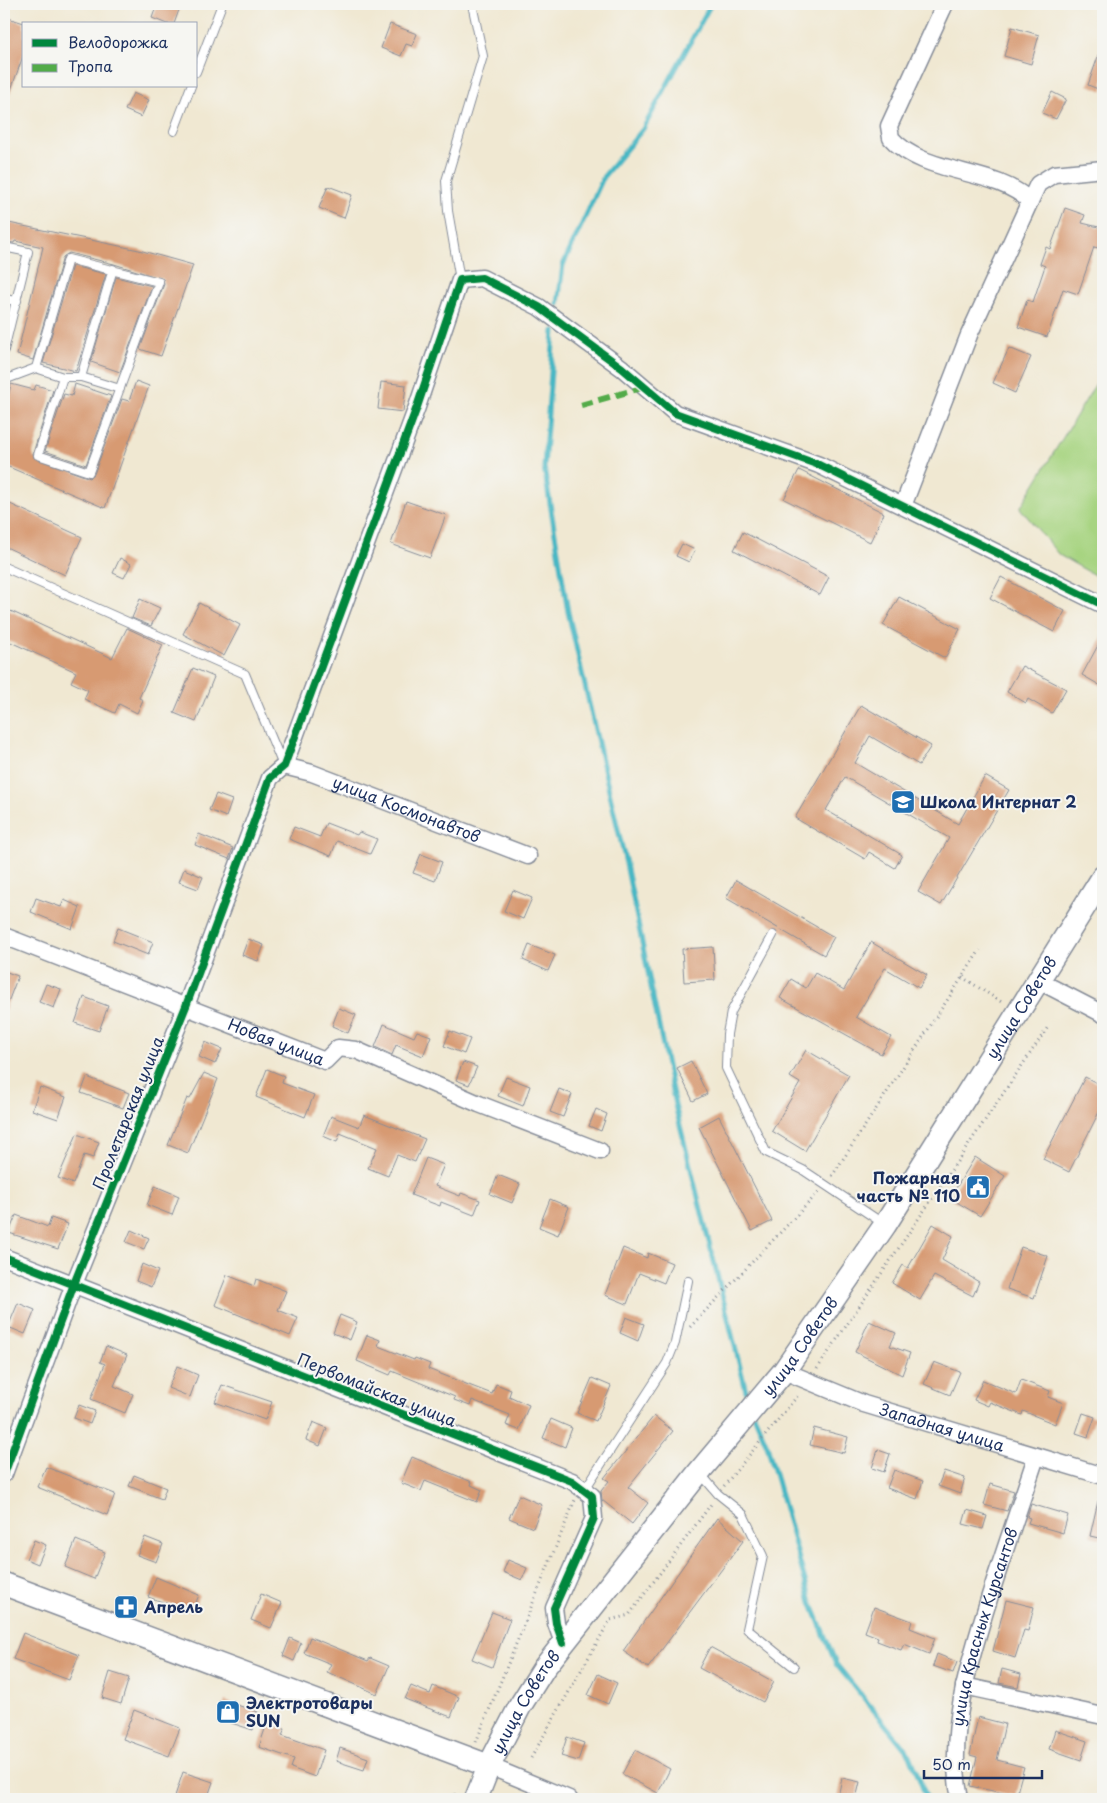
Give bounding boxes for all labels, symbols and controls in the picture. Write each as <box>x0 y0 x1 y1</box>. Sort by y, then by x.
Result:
legend <box>22 22 198 88</box>
text: Велодорожка <box>68 30 169 53</box>
text: Тропа <box>68 54 113 77</box>
street label: улица Космонавтов <box>329 769 484 848</box>
school or university icon: Школа Интернат 2 <box>890 789 916 815</box>
place label: Школа Интернат 2 <box>920 789 1076 813</box>
street label: улица Советов <box>979 951 1062 1063</box>
street label: Новая улица <box>225 1011 328 1071</box>
street label: Пролетарская улица <box>85 1032 169 1193</box>
place label: Пожарная часть № 110 <box>857 1165 960 1207</box>
public building icon: Пожарная часть № 110 <box>965 1174 991 1200</box>
street label: улица Советов <box>755 1291 843 1401</box>
street label: Первомайская улица <box>294 1346 461 1432</box>
street label: Западная улица <box>877 1396 1008 1457</box>
street label: улица Красных Курсантов <box>945 1524 1023 1728</box>
pharmacy icon: Апрель <box>113 1594 139 1620</box>
place label: Апрель <box>143 1594 203 1618</box>
street label: улица Советов <box>484 1645 565 1758</box>
place label: Электротовары SUN <box>246 1690 373 1732</box>
shop icon: Электротовары SUN <box>215 1699 241 1725</box>
scale bar <box>924 1748 1042 1780</box>
text: 50 m <box>932 1752 971 1775</box>

